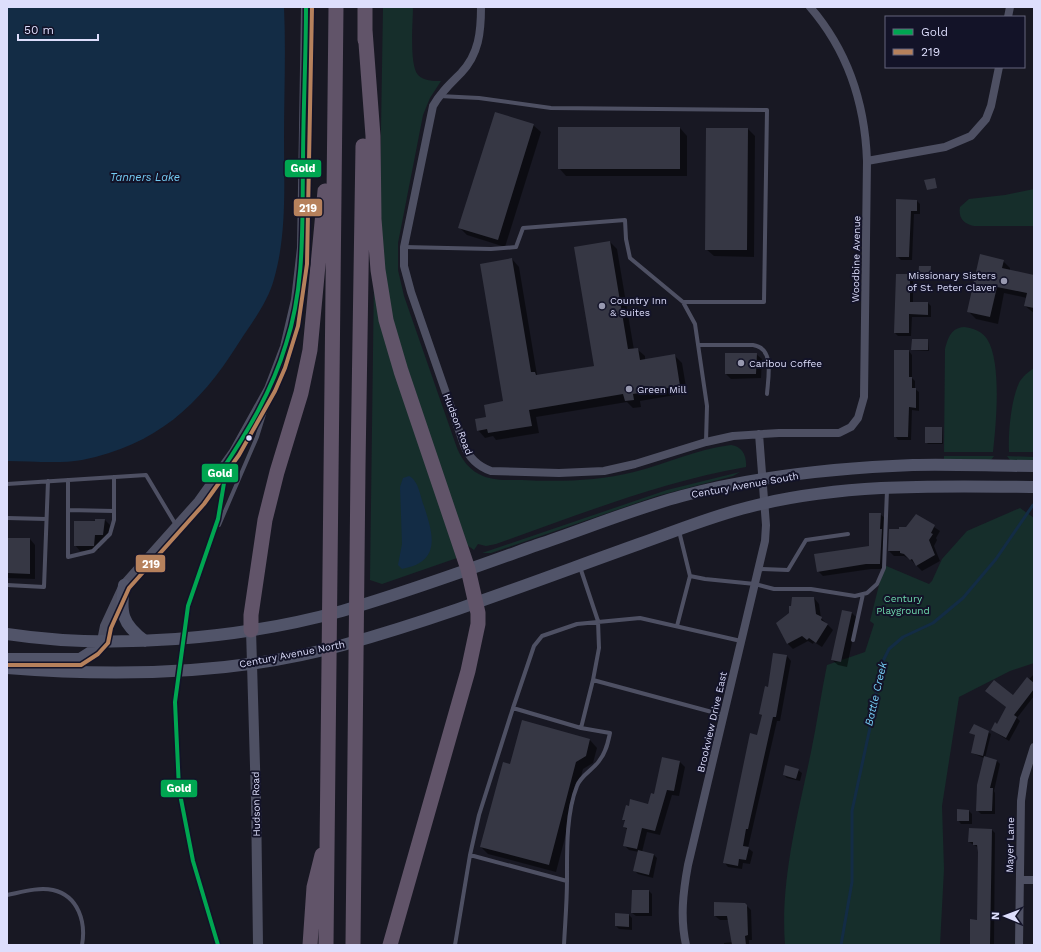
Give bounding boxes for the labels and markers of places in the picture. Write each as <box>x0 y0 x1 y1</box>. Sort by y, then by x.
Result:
place label: Missionary Sisters of St. Peter Claver <box>907 270 996 293</box>
marker: Missionary Sisters of St. Peter Claver <box>999 276 1009 286</box>
place label: Country Inn & Suites <box>610 295 667 318</box>
marker: Country Inn & Suites <box>597 301 607 311</box>
marker: Caribou Coffee <box>736 358 746 368</box>
place label: Caribou Coffee <box>749 358 822 369</box>
marker: Green Mill <box>624 384 634 394</box>
place label: Green Mill <box>637 384 687 395</box>
unlabelled marker <box>244 433 254 443</box>

